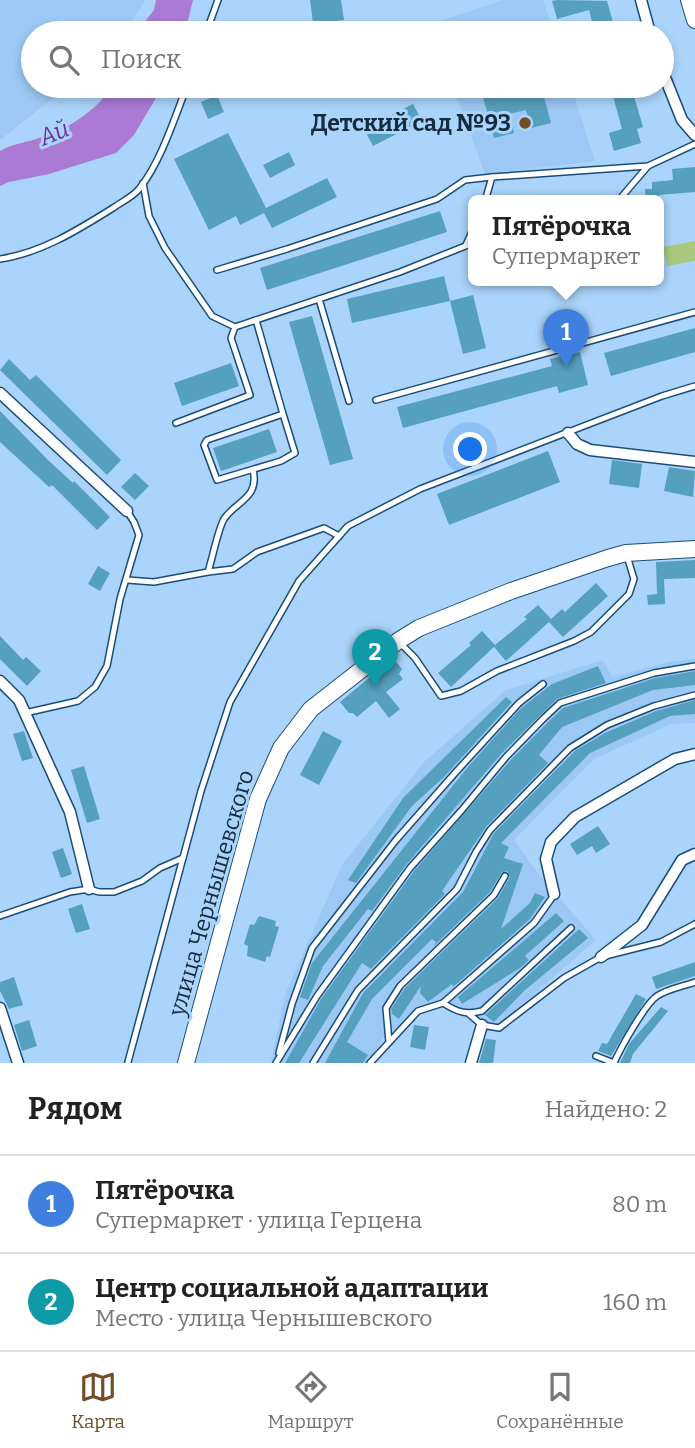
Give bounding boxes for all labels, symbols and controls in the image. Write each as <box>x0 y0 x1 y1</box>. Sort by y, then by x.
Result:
search box <box>21 21 674 98</box>
icon: search <box>45 41 83 79</box>
text: Поиск <box>101 44 181 75</box>
place label: Детский сад №93 <box>311 109 511 137</box>
water label: Ай <box>34 114 73 152</box>
marker: Детский сад №93 <box>517 115 533 131</box>
popup <box>468 195 664 286</box>
text: Пятёрочка <box>492 211 631 242</box>
text: Супермаркет <box>492 242 640 270</box>
pin: 1 <box>543 309 589 367</box>
your location <box>453 432 487 466</box>
pin: 2 <box>352 629 398 687</box>
street label: улица Чернышевского <box>162 767 260 1020</box>
text: Рядом <box>28 1091 122 1127</box>
text: Найдено: 2 <box>545 1095 667 1123</box>
text: Пятёрочка <box>95 1175 234 1206</box>
text: 1 <box>46 1190 56 1218</box>
text: 80 m <box>612 1190 667 1218</box>
text: Супермаркет · улица Герцена <box>95 1206 422 1234</box>
text: Центр социальной адаптации <box>95 1273 489 1304</box>
text: 2 <box>45 1288 57 1316</box>
text: 160 m <box>603 1288 667 1316</box>
text: Место · улица Чернышевского <box>95 1304 433 1332</box>
tab: Карта <box>71 1368 125 1433</box>
tab: Маршрут <box>267 1368 354 1433</box>
tab: Сохранённые <box>496 1368 624 1433</box>

